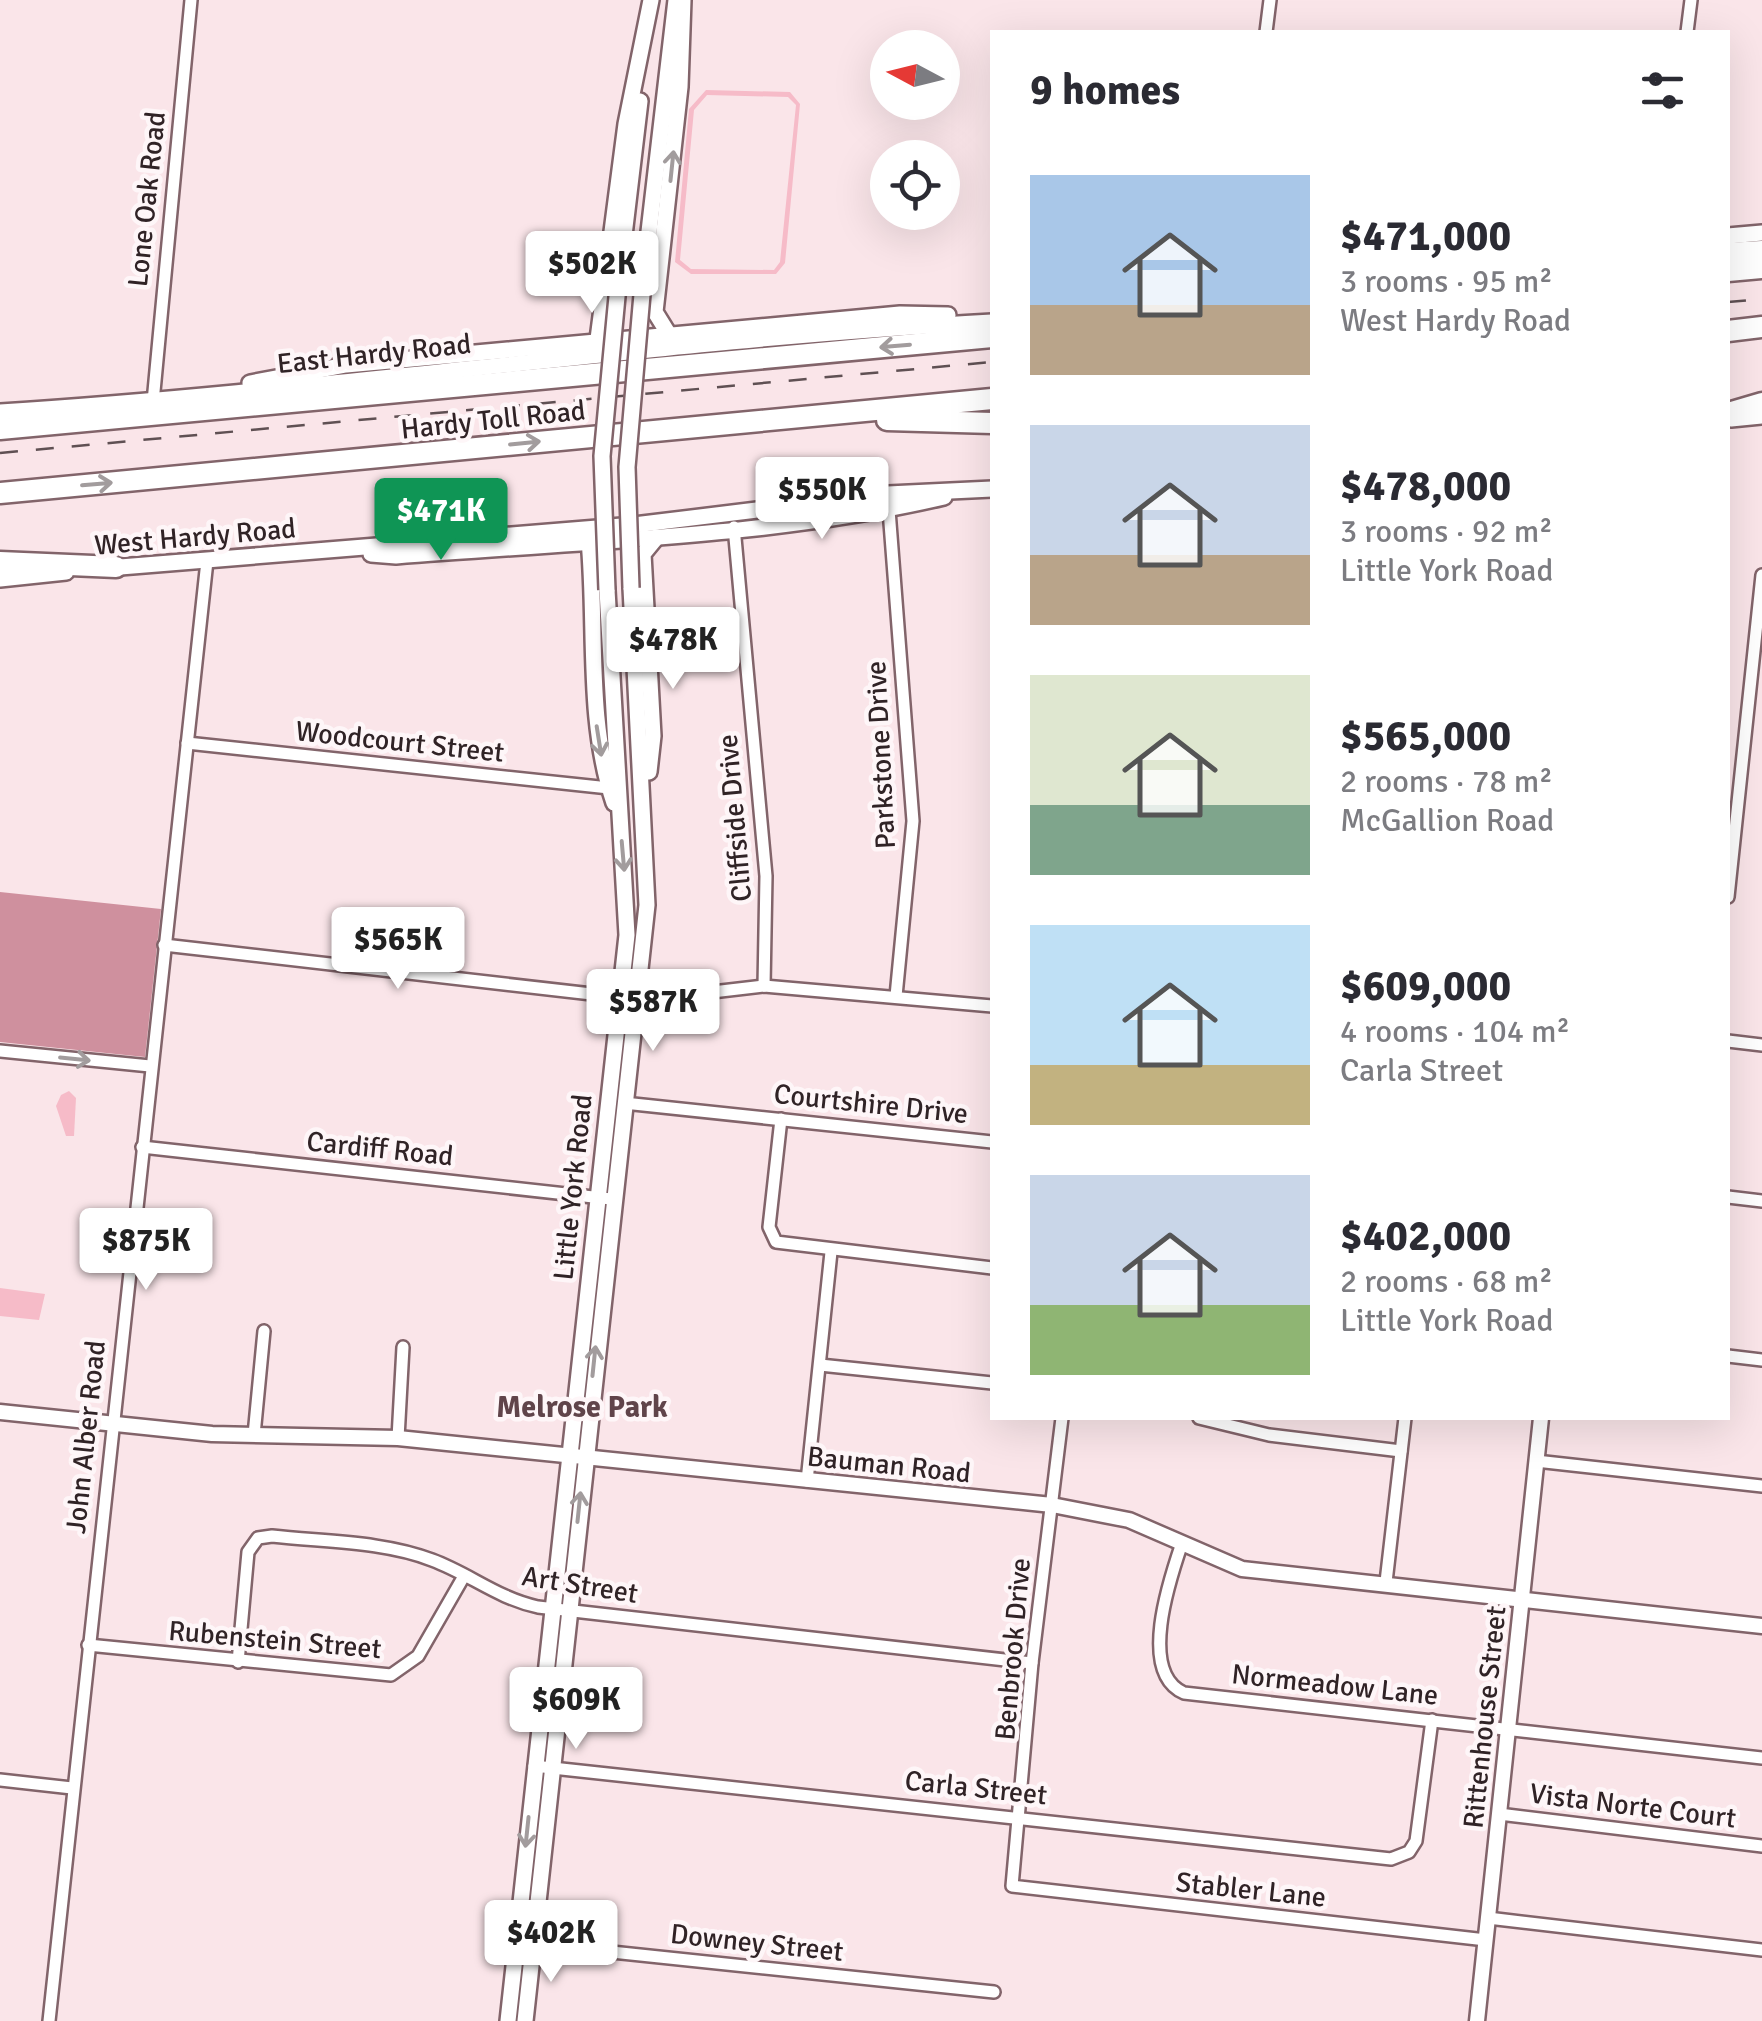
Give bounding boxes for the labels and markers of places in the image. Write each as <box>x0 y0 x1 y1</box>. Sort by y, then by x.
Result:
pin: $502K <box>522 231 662 316</box>
pin: $550K <box>752 457 892 542</box>
pin: $471K <box>371 478 511 563</box>
pin: $478K <box>603 607 743 692</box>
pin: $565K <box>328 907 468 992</box>
pin: $587K <box>583 969 723 1054</box>
pin: $875K <box>76 1208 216 1293</box>
pin: $609K <box>506 1667 646 1752</box>
pin: $402K <box>481 1900 621 1985</box>

